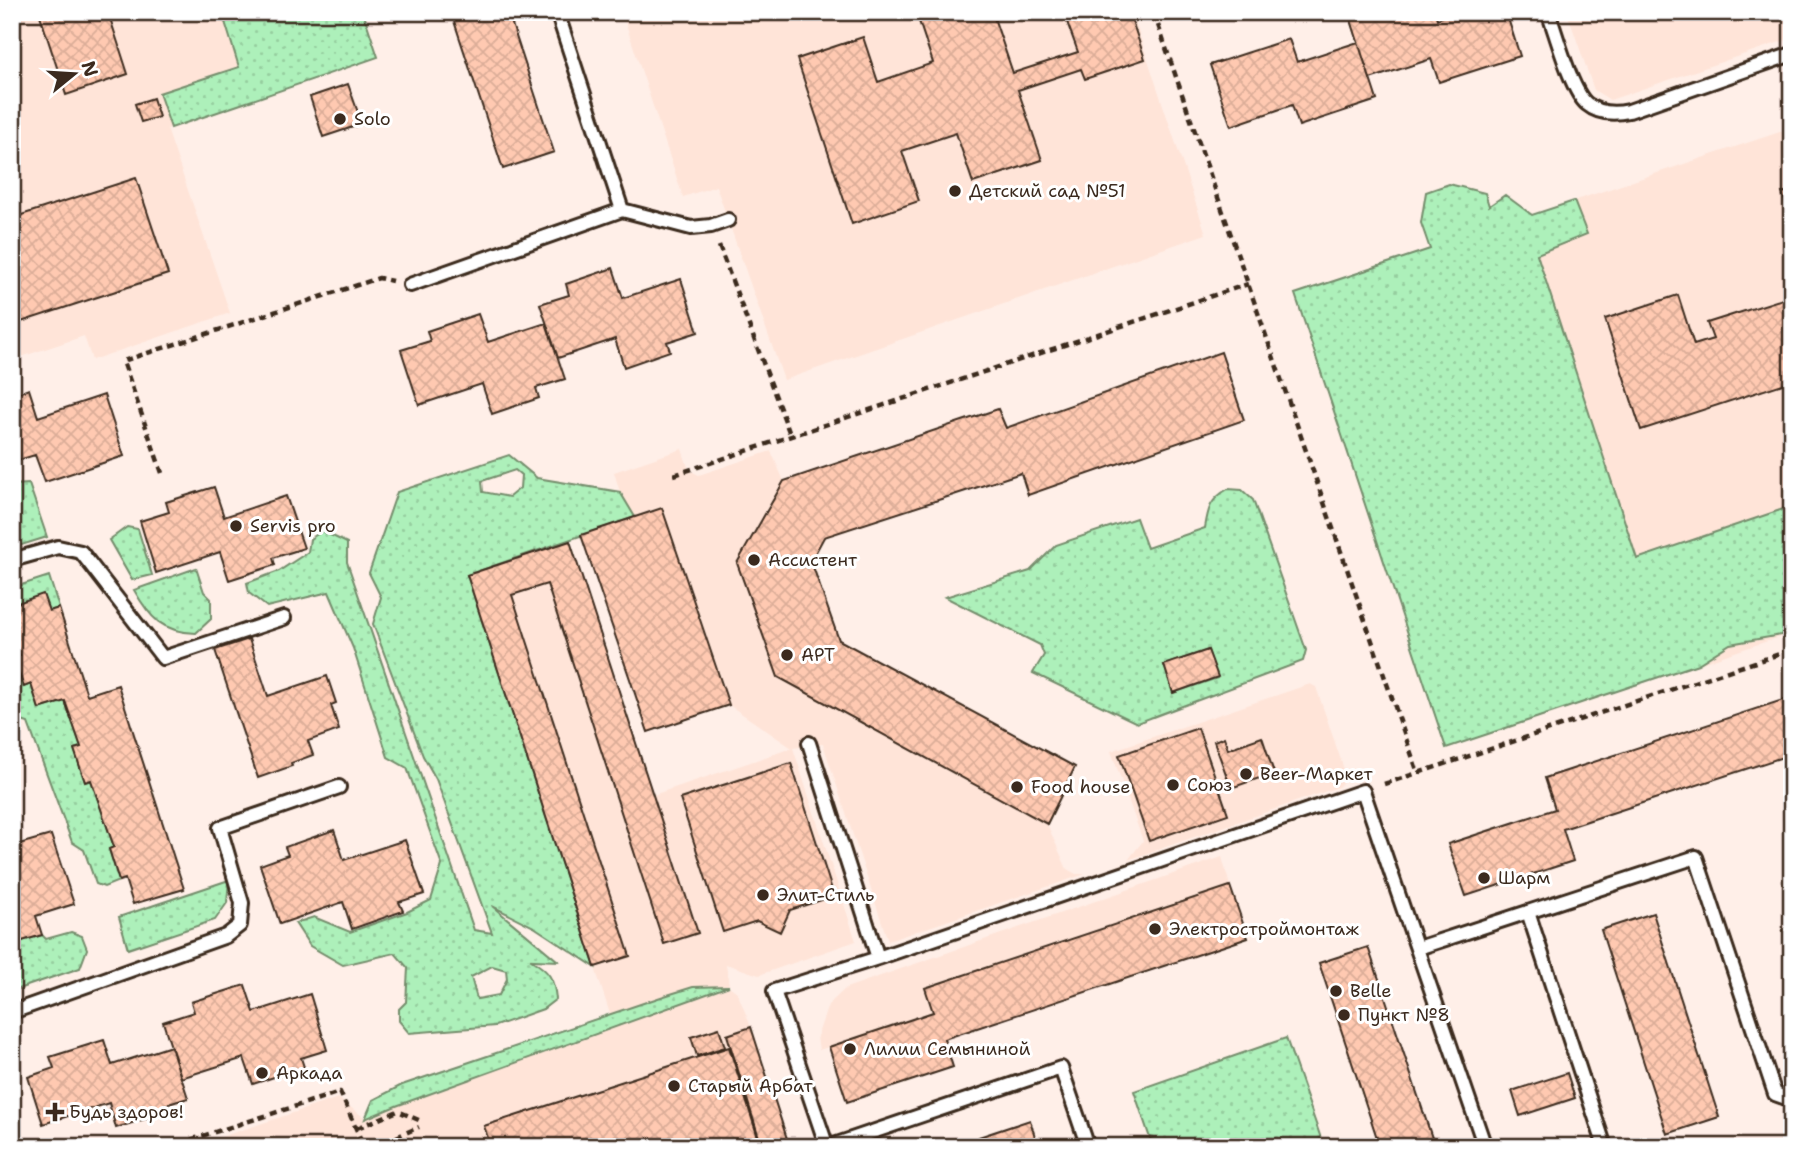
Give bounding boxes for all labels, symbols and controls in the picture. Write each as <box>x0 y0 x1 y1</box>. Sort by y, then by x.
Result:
north arrow <box>38 38 108 108</box>
text: N <box>75 58 104 80</box>
place label: Solo <box>354 107 391 131</box>
marker: Solo <box>332 111 348 127</box>
place label: Детский сад №51 <box>969 179 1126 203</box>
marker: Детский сад №51 <box>947 183 963 199</box>
place label: Servis pro <box>250 514 336 538</box>
marker: Servis pro <box>228 518 244 534</box>
place label: Ассистент <box>768 548 858 572</box>
marker: Ассистент <box>746 552 762 568</box>
place label: АРТ <box>801 643 835 667</box>
marker: АРТ <box>779 647 795 663</box>
place label: Beer-Маркет <box>1260 762 1373 786</box>
marker: Beer-Маркет <box>1238 766 1254 782</box>
place label: Союз <box>1187 773 1232 797</box>
place label: Food house <box>1031 775 1131 799</box>
marker: Союз <box>1165 777 1181 793</box>
marker: Food house <box>1009 779 1025 795</box>
place label: Шарм <box>1498 866 1550 890</box>
marker: Шарм <box>1476 870 1492 886</box>
place label: Элит-Стиль <box>777 883 874 907</box>
marker: Элит-Стиль <box>755 887 771 903</box>
place label: Электростроймонтаж <box>1169 917 1360 941</box>
marker: Электростроймонтаж <box>1147 921 1163 937</box>
place label: Belle <box>1350 979 1391 1003</box>
marker: Belle <box>1328 983 1344 999</box>
place label: Пункт №8 <box>1358 1003 1450 1027</box>
marker: Пункт №8 <box>1336 1007 1352 1023</box>
place label: Лилии Семыниной <box>864 1037 1031 1061</box>
marker: Лилии Семыниной <box>842 1041 858 1057</box>
place label: Аркада <box>276 1061 343 1085</box>
marker: Аркада <box>254 1065 270 1081</box>
place label: Старый Арбат <box>688 1074 813 1098</box>
marker: Старый Арбат <box>666 1078 682 1094</box>
place label: Будь здоров! <box>69 1100 184 1124</box>
marker: Будь здоров! <box>47 1104 63 1120</box>

